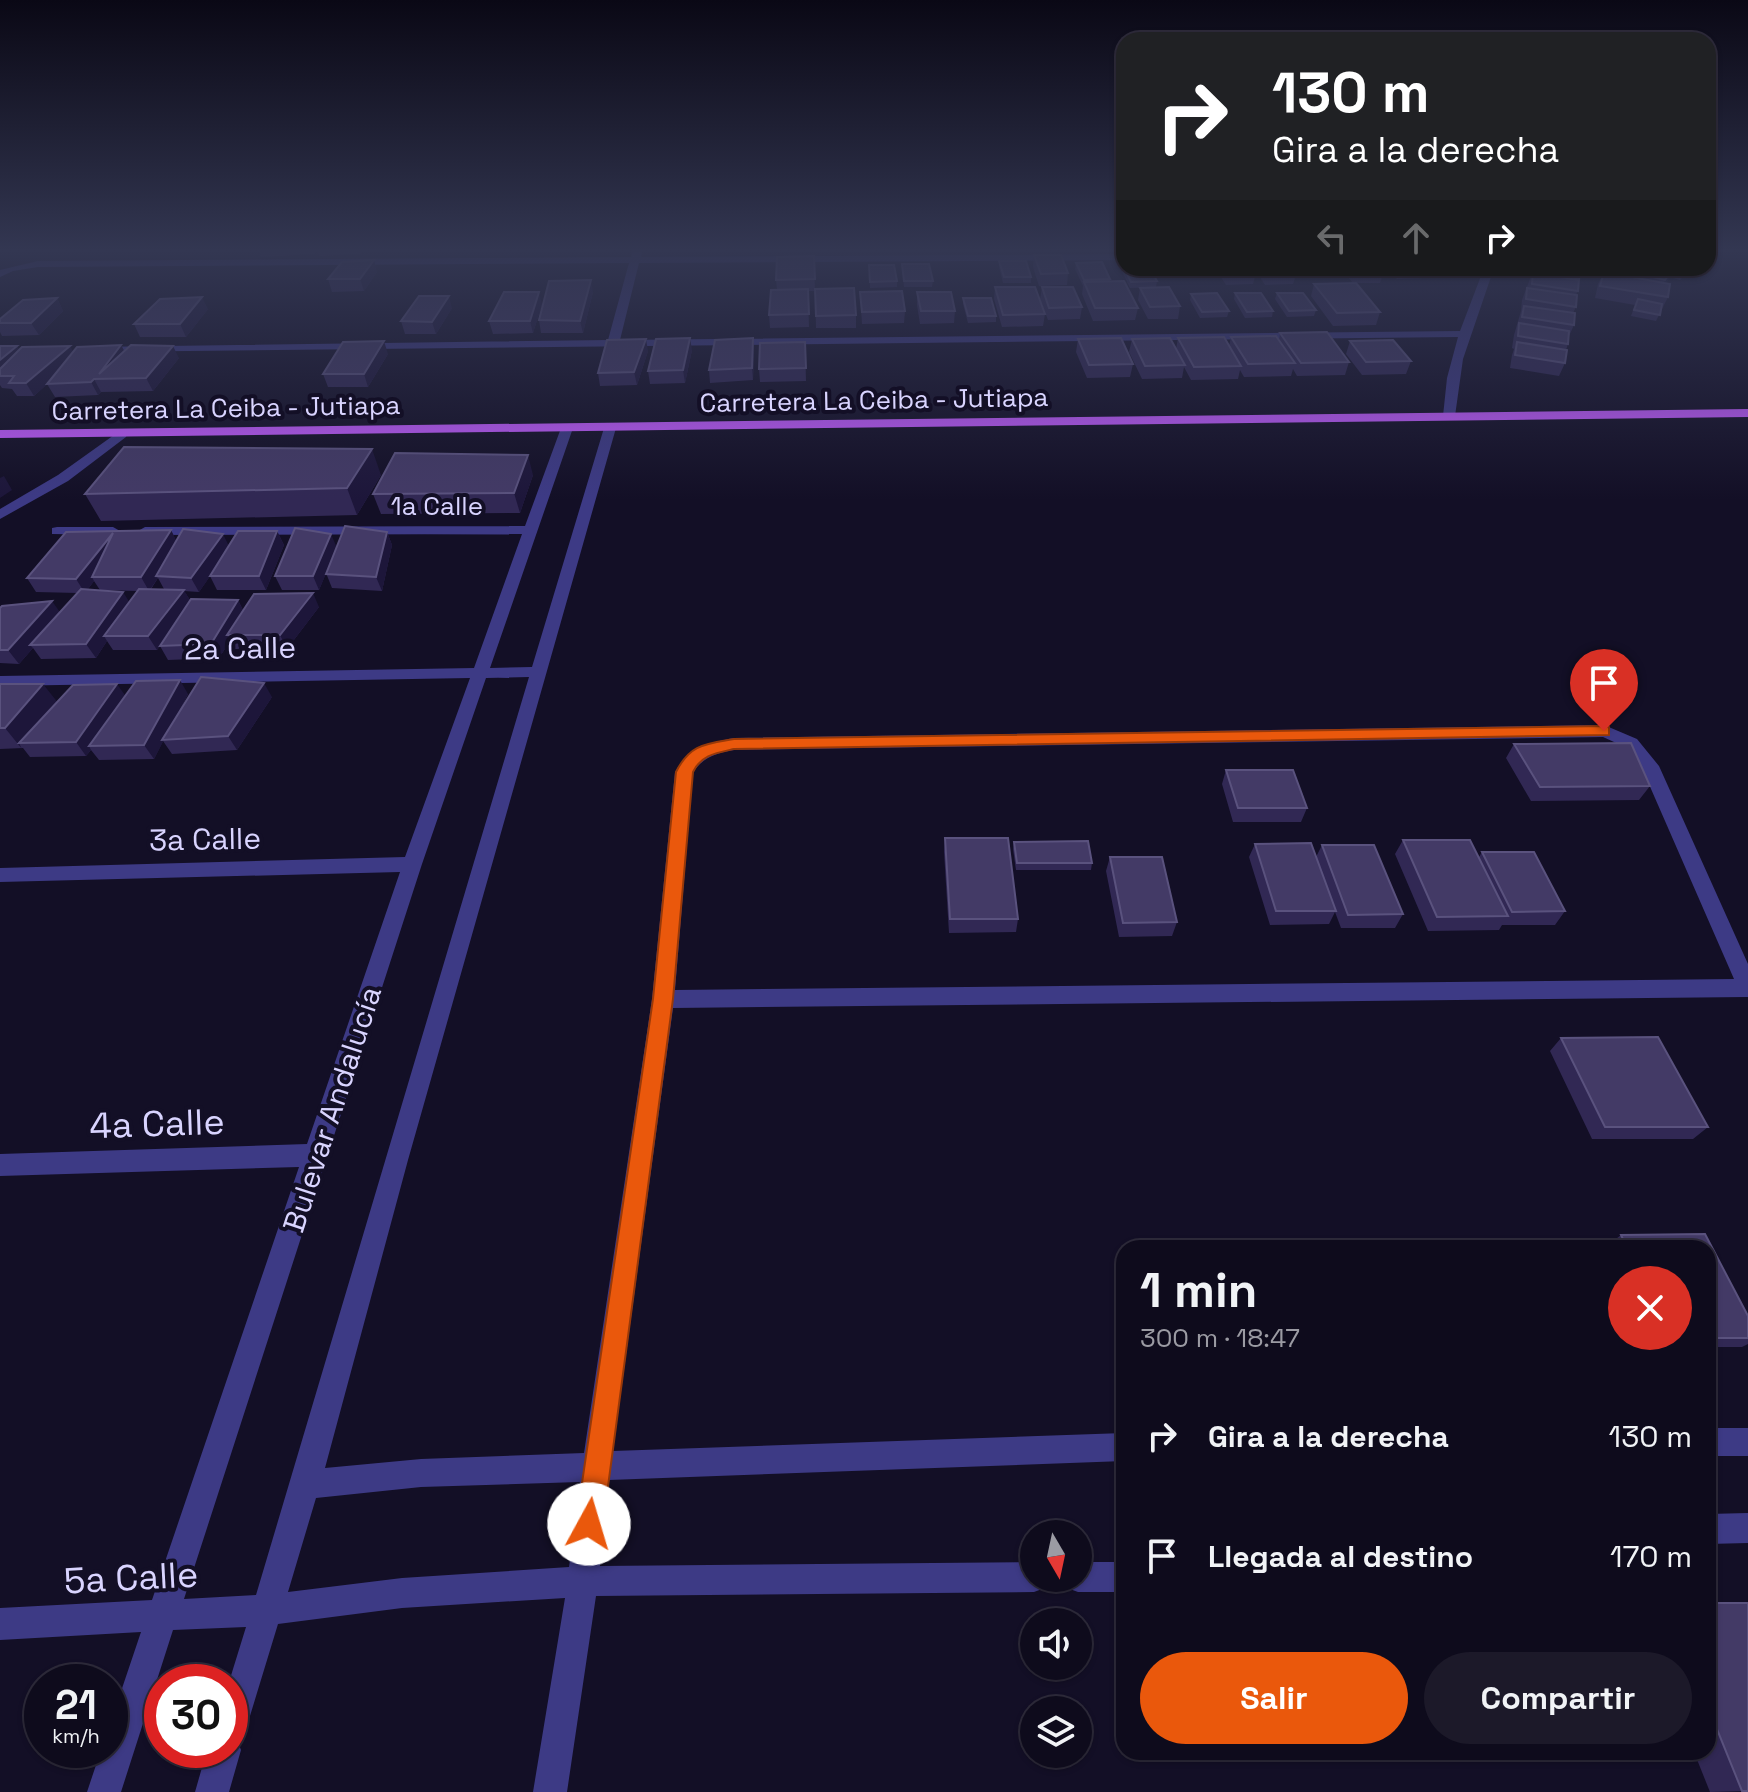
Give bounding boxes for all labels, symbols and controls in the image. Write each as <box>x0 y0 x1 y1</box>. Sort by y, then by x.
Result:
text: 130 m <box>1272 57 1430 128</box>
icon: right <box>1140 64 1244 168</box>
text: Gira a la derecha <box>1272 127 1559 173</box>
icon: left <box>1310 216 1354 260</box>
icon: ahead <box>1394 216 1438 260</box>
icon: right <box>1478 216 1522 260</box>
street label: Carretera La Ceiba - Jutiapa <box>699 380 1049 420</box>
street label: Carretera La Ceiba - Jutiapa <box>51 388 401 428</box>
street label: 1a Calle <box>391 489 483 523</box>
street label: 2a Calle <box>184 628 296 668</box>
pin <box>1570 649 1638 731</box>
icon: arrive <box>1582 661 1626 705</box>
street label: 3a Calle <box>149 819 261 859</box>
street label: Bulevar Andalucía <box>274 981 390 1237</box>
street label: 4a Calle <box>89 1099 225 1149</box>
text: 1 min <box>1140 1260 1257 1321</box>
button: close <box>1608 1266 1692 1350</box>
text: 300 m · 18:47 <box>1140 1321 1300 1355</box>
icon: right <box>1140 1414 1184 1458</box>
text: Gira a la derecha <box>1208 1417 1449 1456</box>
text: 130 m <box>1609 1417 1692 1456</box>
position arrow <box>547 1482 631 1566</box>
north arrow <box>1020 1520 1092 1592</box>
map controls <box>1020 1520 1092 1768</box>
icon: arrive <box>1140 1534 1184 1578</box>
text: Llegada al destino <box>1208 1537 1473 1576</box>
text: 170 m <box>1610 1537 1692 1576</box>
street label: 5a Calle <box>63 1552 199 1604</box>
button: sound <box>1020 1608 1092 1680</box>
button: Salir <box>1140 1652 1408 1744</box>
button: Compartir <box>1424 1652 1692 1744</box>
speed limit sign: 30 <box>144 1664 248 1768</box>
text: 21 <box>55 1680 97 1731</box>
button: layers <box>1020 1696 1092 1768</box>
text: km/h <box>52 1723 100 1749</box>

